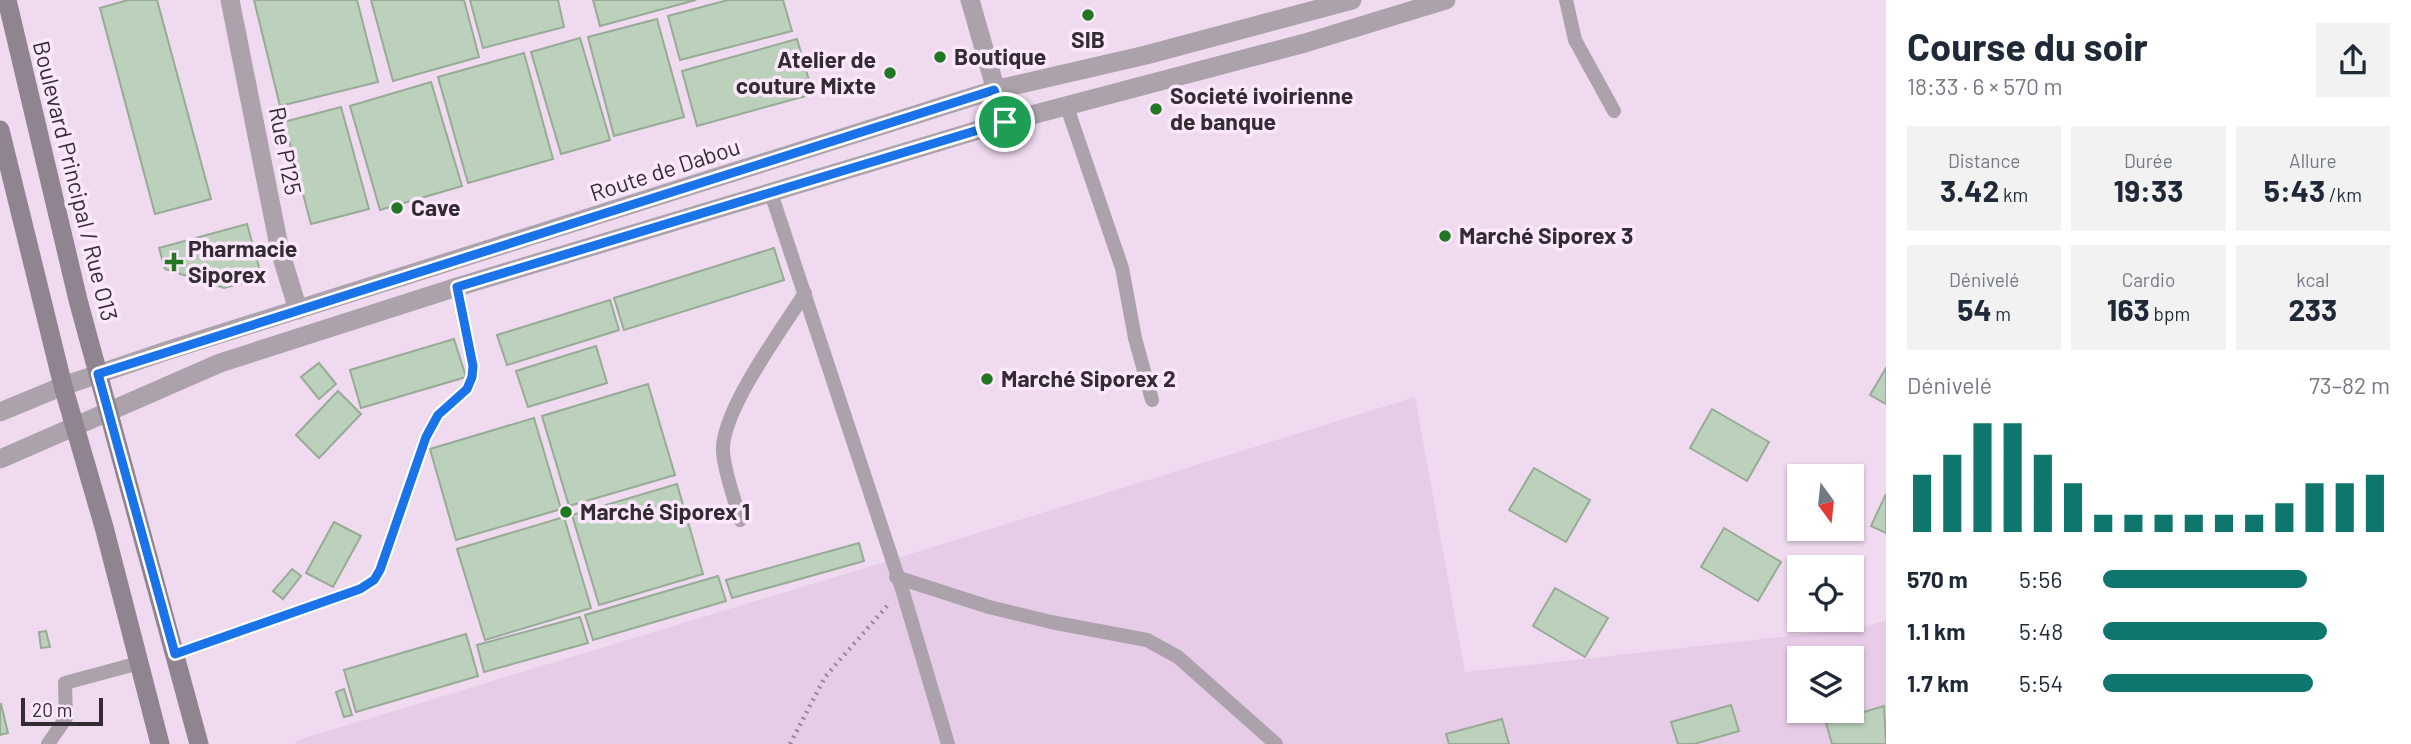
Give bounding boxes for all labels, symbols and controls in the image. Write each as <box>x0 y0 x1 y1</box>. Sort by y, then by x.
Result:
marker: SIB <box>1080 7 1096 23</box>
text: Course du soir <box>1907 23 2148 69</box>
button: share <box>2316 23 2390 97</box>
place label: SIB <box>1071 25 1105 53</box>
street label: Boulevard Principal / Rue O13 <box>28 38 124 324</box>
place label: Boutique <box>954 42 1046 70</box>
place label: Atelier de couture Mixte <box>736 45 876 99</box>
marker: Boutique <box>932 49 948 65</box>
marker: Atelier de couture Mixte <box>882 65 898 81</box>
text: 18:33 · 6 × 570 m <box>1907 72 2063 100</box>
place label: Societé ivoirienne de banque <box>1170 81 1353 135</box>
pin <box>975 92 1035 152</box>
marker: Societé ivoirienne de banque <box>1148 101 1164 117</box>
icon: arrive <box>986 103 1024 141</box>
street label: Rue P125 <box>264 104 308 197</box>
street label: Route de Dabou <box>586 132 743 207</box>
text: Distance <box>1948 149 2020 172</box>
text: Durée <box>2124 149 2173 172</box>
text: Allure <box>2289 149 2337 172</box>
text: 3.42 <box>1940 172 1999 208</box>
text: 19:33 <box>2114 172 2183 208</box>
text: 5:43 <box>2264 172 2325 208</box>
text: km <box>1999 183 2028 206</box>
text: /km <box>2325 183 2362 206</box>
place label: Cave <box>411 193 461 221</box>
marker: Cave <box>389 200 405 216</box>
place label: Marché Siporex 3 <box>1459 221 1633 249</box>
marker: Marché Siporex 3 <box>1437 228 1453 244</box>
place label: Pharmacie Siporex <box>188 234 297 288</box>
marker: Pharmacie Siporex <box>166 254 182 270</box>
text: Dénivelé <box>1949 268 2019 291</box>
text: Cardio <box>2122 268 2175 291</box>
text: kcal <box>2296 268 2329 291</box>
text: 54 <box>1957 291 1992 327</box>
text: 163 <box>2107 291 2150 327</box>
text: 233 <box>2288 291 2337 327</box>
text: m <box>1992 302 2011 325</box>
text: bpm <box>2150 302 2190 325</box>
place label: Marché Siporex 2 <box>1001 364 1176 392</box>
marker: Marché Siporex 2 <box>979 371 995 387</box>
text: Dénivelé <box>1907 371 1992 399</box>
text: 73–82 m <box>2309 371 2390 399</box>
north arrow <box>1787 464 1864 541</box>
map controls <box>1787 464 1864 723</box>
place label: Marché Siporex 1 <box>580 497 750 525</box>
marker: Marché Siporex 1 <box>558 504 574 520</box>
button: locate <box>1787 555 1864 632</box>
text: 570 m <box>1907 565 1968 593</box>
text: 5:56 <box>2019 565 2062 593</box>
text: 1.1 km <box>1907 617 1966 645</box>
text: 5:48 <box>2019 617 2063 645</box>
button: layers <box>1787 646 1864 723</box>
text: 1.7 km <box>1907 669 1969 697</box>
text: 5:54 <box>2019 669 2063 697</box>
scale bar <box>21 695 103 727</box>
text: 20 m <box>32 698 72 721</box>

